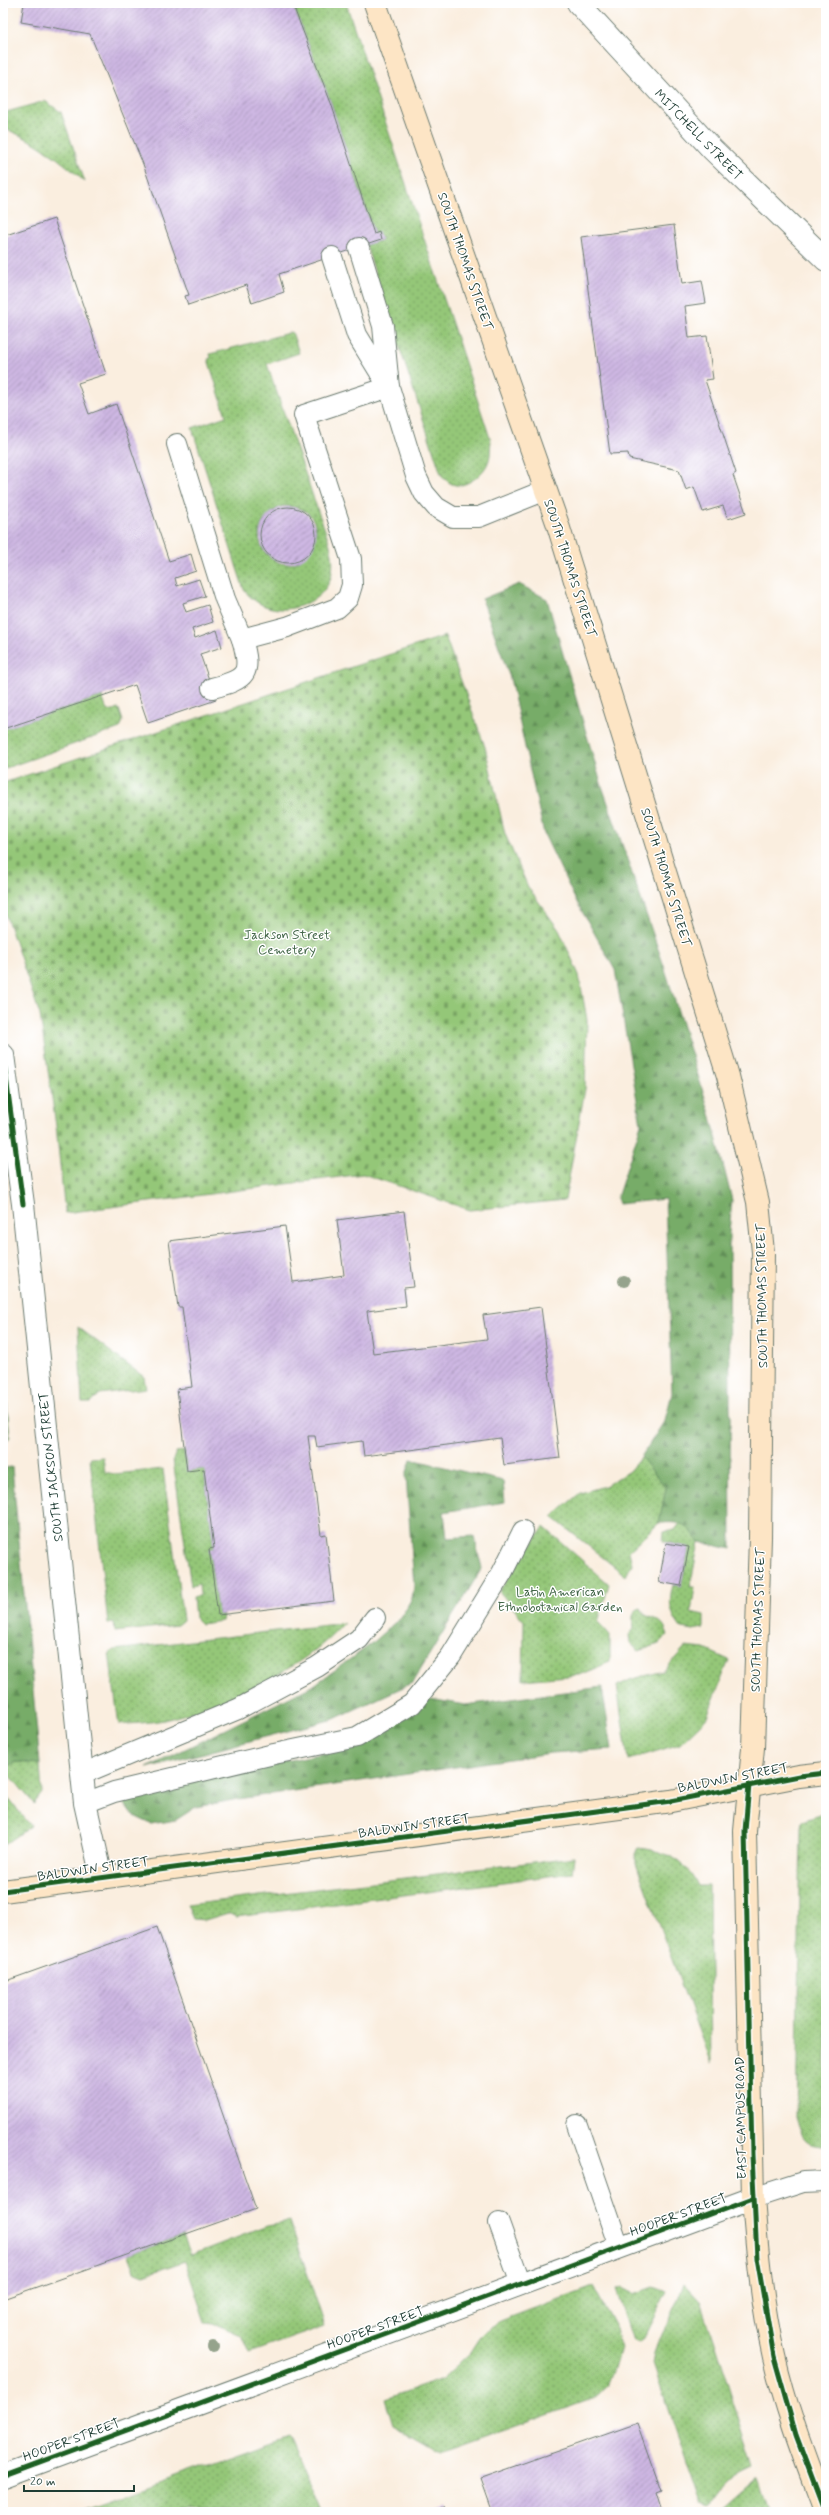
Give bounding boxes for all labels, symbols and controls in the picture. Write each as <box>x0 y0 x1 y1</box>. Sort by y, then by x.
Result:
street label: MITCHELL STREET <box>650 86 746 185</box>
street label: SOUTH THOMAS STREET <box>433 190 496 334</box>
street label: SOUTH THOMAS STREET <box>539 497 600 641</box>
street label: SOUTH THOMAS STREET <box>636 806 695 950</box>
park label: Jackson Street Cemetery <box>244 927 330 959</box>
street label: SOUTH THOMAS STREET <box>753 1222 772 1368</box>
street label: SOUTH JACKSON STREET <box>35 1391 68 1543</box>
street label: SOUTH THOMAS STREET <box>747 1546 770 1693</box>
park label: Latin American Ethnobotanical Garden <box>497 1584 623 1616</box>
street label: BALDWIN STREET <box>677 1759 790 1798</box>
street label: BALDWIN STREET <box>357 1810 471 1843</box>
street label: BALDWIN STREET <box>36 1853 150 1886</box>
street label: EAST CAMPUS ROAD <box>732 2056 751 2179</box>
street label: HOOPER STREET <box>628 2190 730 2241</box>
street label: HOOPER STREET <box>325 2303 427 2354</box>
street label: HOOPER STREET <box>21 2415 123 2466</box>
scale bar <box>24 2467 134 2493</box>
text: 20 m <box>30 2474 56 2490</box>

